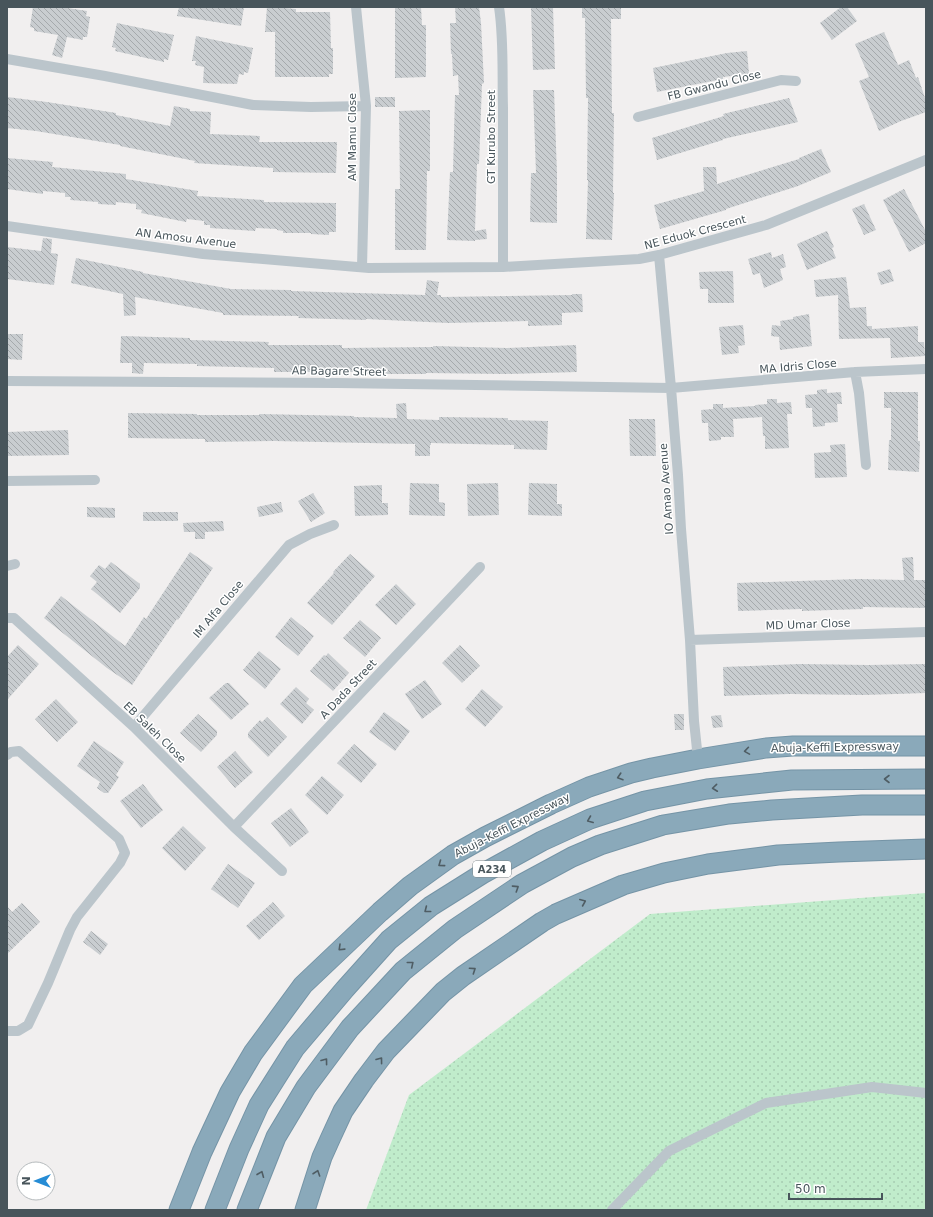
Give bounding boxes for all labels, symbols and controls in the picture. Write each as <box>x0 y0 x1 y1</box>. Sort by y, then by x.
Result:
street label: FB Gwandu Close <box>666 68 762 103</box>
street label: GT Kurubo Street <box>485 89 498 184</box>
street label: AM Mamu Close <box>346 93 359 181</box>
street label: NE Eduok Crescent <box>643 212 748 252</box>
street label: AN Amosu Avenue <box>135 226 237 251</box>
street label: MA Idris Close <box>759 357 837 376</box>
street label: AB Bagare Street <box>292 364 387 379</box>
street label: IO Amao Avenue <box>657 443 676 535</box>
street label: IM Alfa Close <box>191 578 246 641</box>
street label: MD Umar Close <box>765 617 851 632</box>
street label: A Dada Street <box>317 656 380 722</box>
street label: EB Saleh Close <box>121 699 189 766</box>
street label: Abuja-Keffi Expressway <box>771 740 900 755</box>
one-way arrow <box>744 746 750 755</box>
one-way arrow <box>617 772 624 781</box>
one-way arrow <box>884 775 890 783</box>
one-way arrow <box>712 783 718 792</box>
street label: Abuja-Keffi Expressway <box>452 790 573 860</box>
one-way arrow <box>586 815 593 823</box>
one-way arrow <box>438 859 445 866</box>
road number: A234 <box>473 861 511 877</box>
one-way arrow <box>512 885 519 892</box>
one-way arrow <box>580 899 587 907</box>
one-way arrow <box>425 905 432 912</box>
one-way arrow <box>338 943 346 950</box>
one-way arrow <box>407 962 414 969</box>
one-way arrow <box>468 968 475 975</box>
one-way arrow <box>375 1057 382 1064</box>
one-way arrow <box>320 1058 328 1065</box>
north arrow <box>16 1161 56 1201</box>
one-way arrow <box>257 1170 265 1177</box>
one-way arrow <box>312 1170 321 1177</box>
scale bar <box>789 1175 882 1201</box>
text: N <box>20 1176 33 1186</box>
text: 50 m <box>795 1182 826 1196</box>

